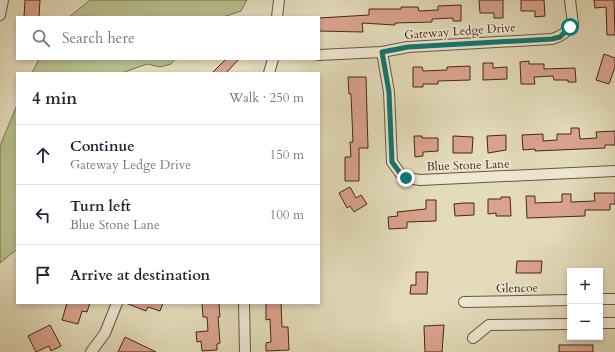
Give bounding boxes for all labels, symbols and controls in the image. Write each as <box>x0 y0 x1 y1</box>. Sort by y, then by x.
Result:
search box <box>16 16 320 60</box>
route start <box>561 18 579 36</box>
street label: Gateway Ledge Drive <box>404 19 516 43</box>
icon: search <box>30 27 52 49</box>
text: Search here <box>62 28 135 48</box>
text: 4 min <box>32 87 77 110</box>
text: Walk · 250 m <box>229 89 304 107</box>
text: Continue <box>70 136 135 156</box>
icon: ahead <box>32 144 54 166</box>
text: 150 m <box>270 146 304 164</box>
text: Gateway Ledge Drive <box>70 156 191 174</box>
street label: Blue Stone Lane <box>426 156 510 174</box>
route end <box>397 169 415 187</box>
text: Turn left <box>70 196 131 216</box>
icon: left <box>32 204 54 226</box>
text: 100 m <box>270 206 304 224</box>
text: Blue Stone Lane <box>70 216 160 234</box>
icon: arrive <box>32 264 54 286</box>
text: Arrive at destination <box>70 265 210 285</box>
map controls <box>567 268 603 340</box>
button: + <box>567 268 603 304</box>
street label: Glencoe <box>496 280 538 296</box>
button: − <box>567 304 603 340</box>

